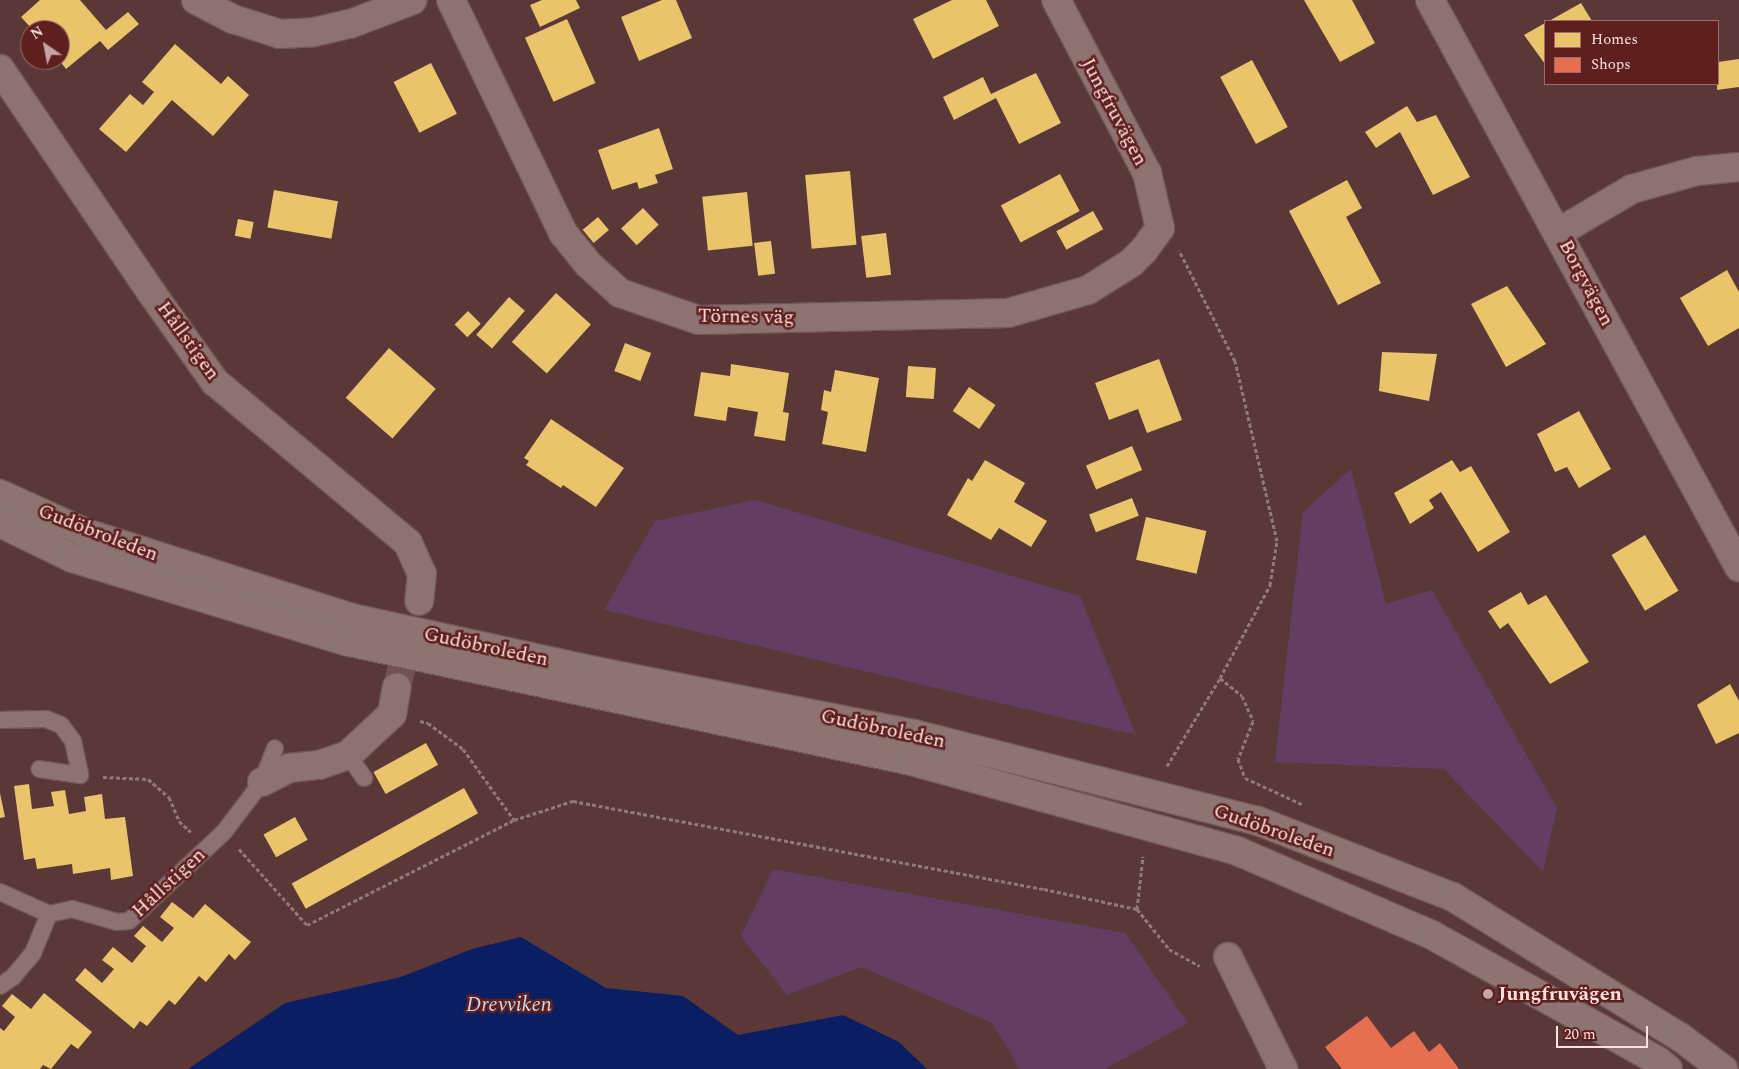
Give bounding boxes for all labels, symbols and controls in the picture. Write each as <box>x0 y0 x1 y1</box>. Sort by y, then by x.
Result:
north arrow <box>20 20 70 70</box>
legend <box>1544 20 1719 85</box>
text: N <box>27 21 48 45</box>
text: Homes <box>1591 28 1638 51</box>
text: Shops <box>1591 53 1631 76</box>
street label: Jungfruvägen <box>1076 54 1152 170</box>
street label: Borgvägen <box>1553 236 1619 330</box>
street label: Hållstigen <box>151 297 225 385</box>
street label: Törnes väg <box>698 304 794 330</box>
street label: Gudöbroleden <box>35 499 161 567</box>
street label: Gudöbroleden <box>422 622 550 672</box>
street label: Gudöbroleden <box>819 704 947 754</box>
street label: Gudöbroleden <box>1210 799 1338 863</box>
street label: Hållstigen <box>127 843 211 923</box>
place label: Jungfruvägen <box>1498 982 1622 1006</box>
marker: Jungfruvägen <box>1482 988 1494 1000</box>
water label: Drevviken <box>466 992 552 1018</box>
scale bar <box>1559 1016 1652 1048</box>
text: 20 m <box>1564 1023 1596 1046</box>

